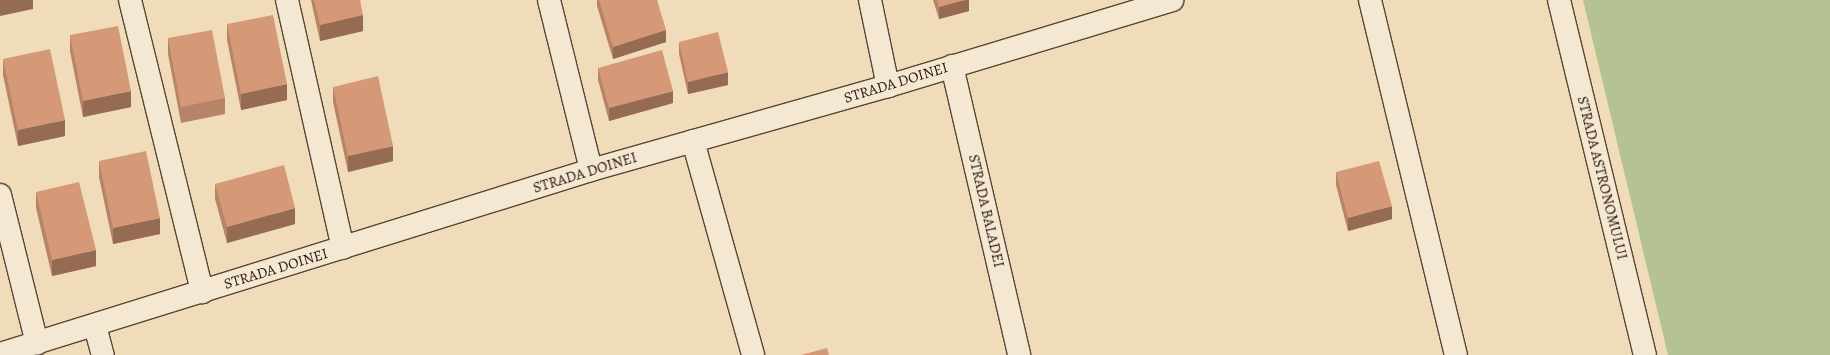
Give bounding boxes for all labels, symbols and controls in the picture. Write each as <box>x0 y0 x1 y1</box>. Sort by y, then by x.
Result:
street label: STRADA DOINEI <box>842 59 950 107</box>
street label: STRADA ASTRONOMULUI <box>1573 94 1631 262</box>
street label: STRADA DOINEI <box>531 149 639 197</box>
street label: STRADA BALADEI <box>964 153 1008 269</box>
street label: STRADA DOINEI <box>222 245 330 293</box>

